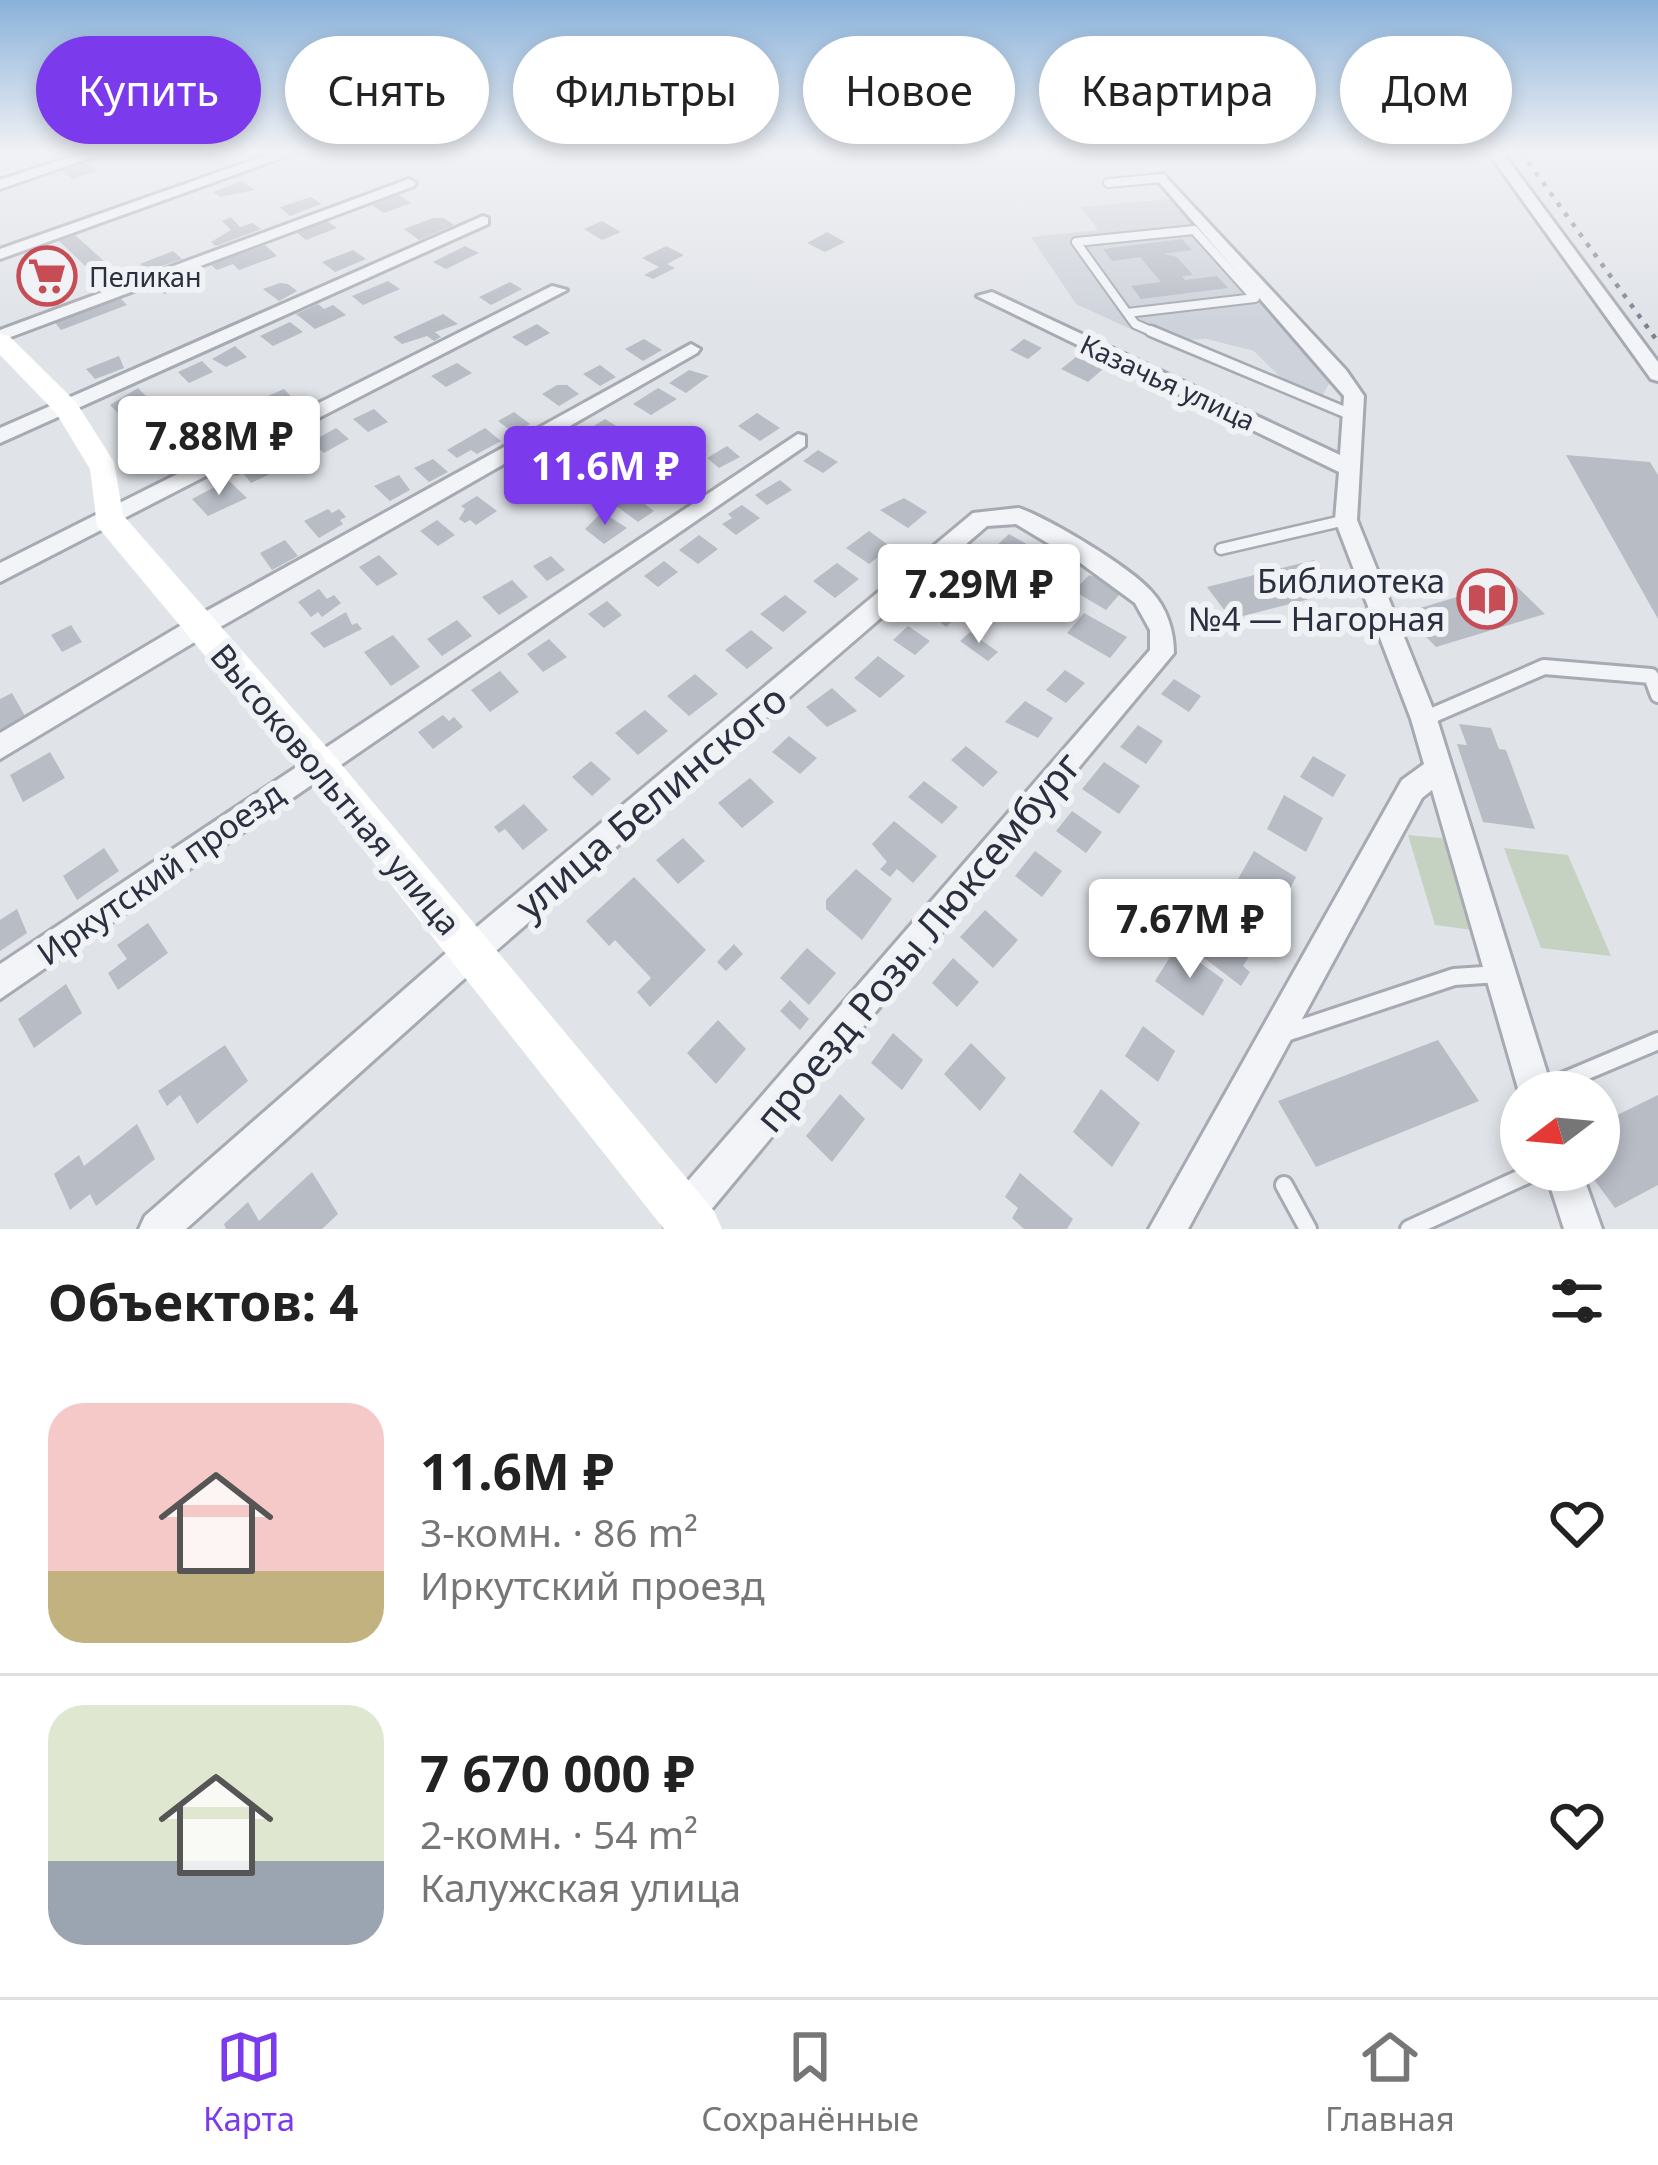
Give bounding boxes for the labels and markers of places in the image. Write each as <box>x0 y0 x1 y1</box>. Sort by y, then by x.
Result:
supermarket icon: Пеликан <box>16 245 78 307</box>
place label: Пеликан <box>89 258 202 295</box>
pin: 7.88M ₽ <box>108 396 330 498</box>
pin: 11.6M ₽ <box>494 426 716 528</box>
pin: 7.29M ₽ <box>868 544 1090 646</box>
place label: Библиотека №4 — Нагорная <box>1188 558 1445 641</box>
library icon: Библиотека №4 — Нагорная <box>1456 568 1518 630</box>
pin: 7.67M ₽ <box>1079 879 1301 981</box>

